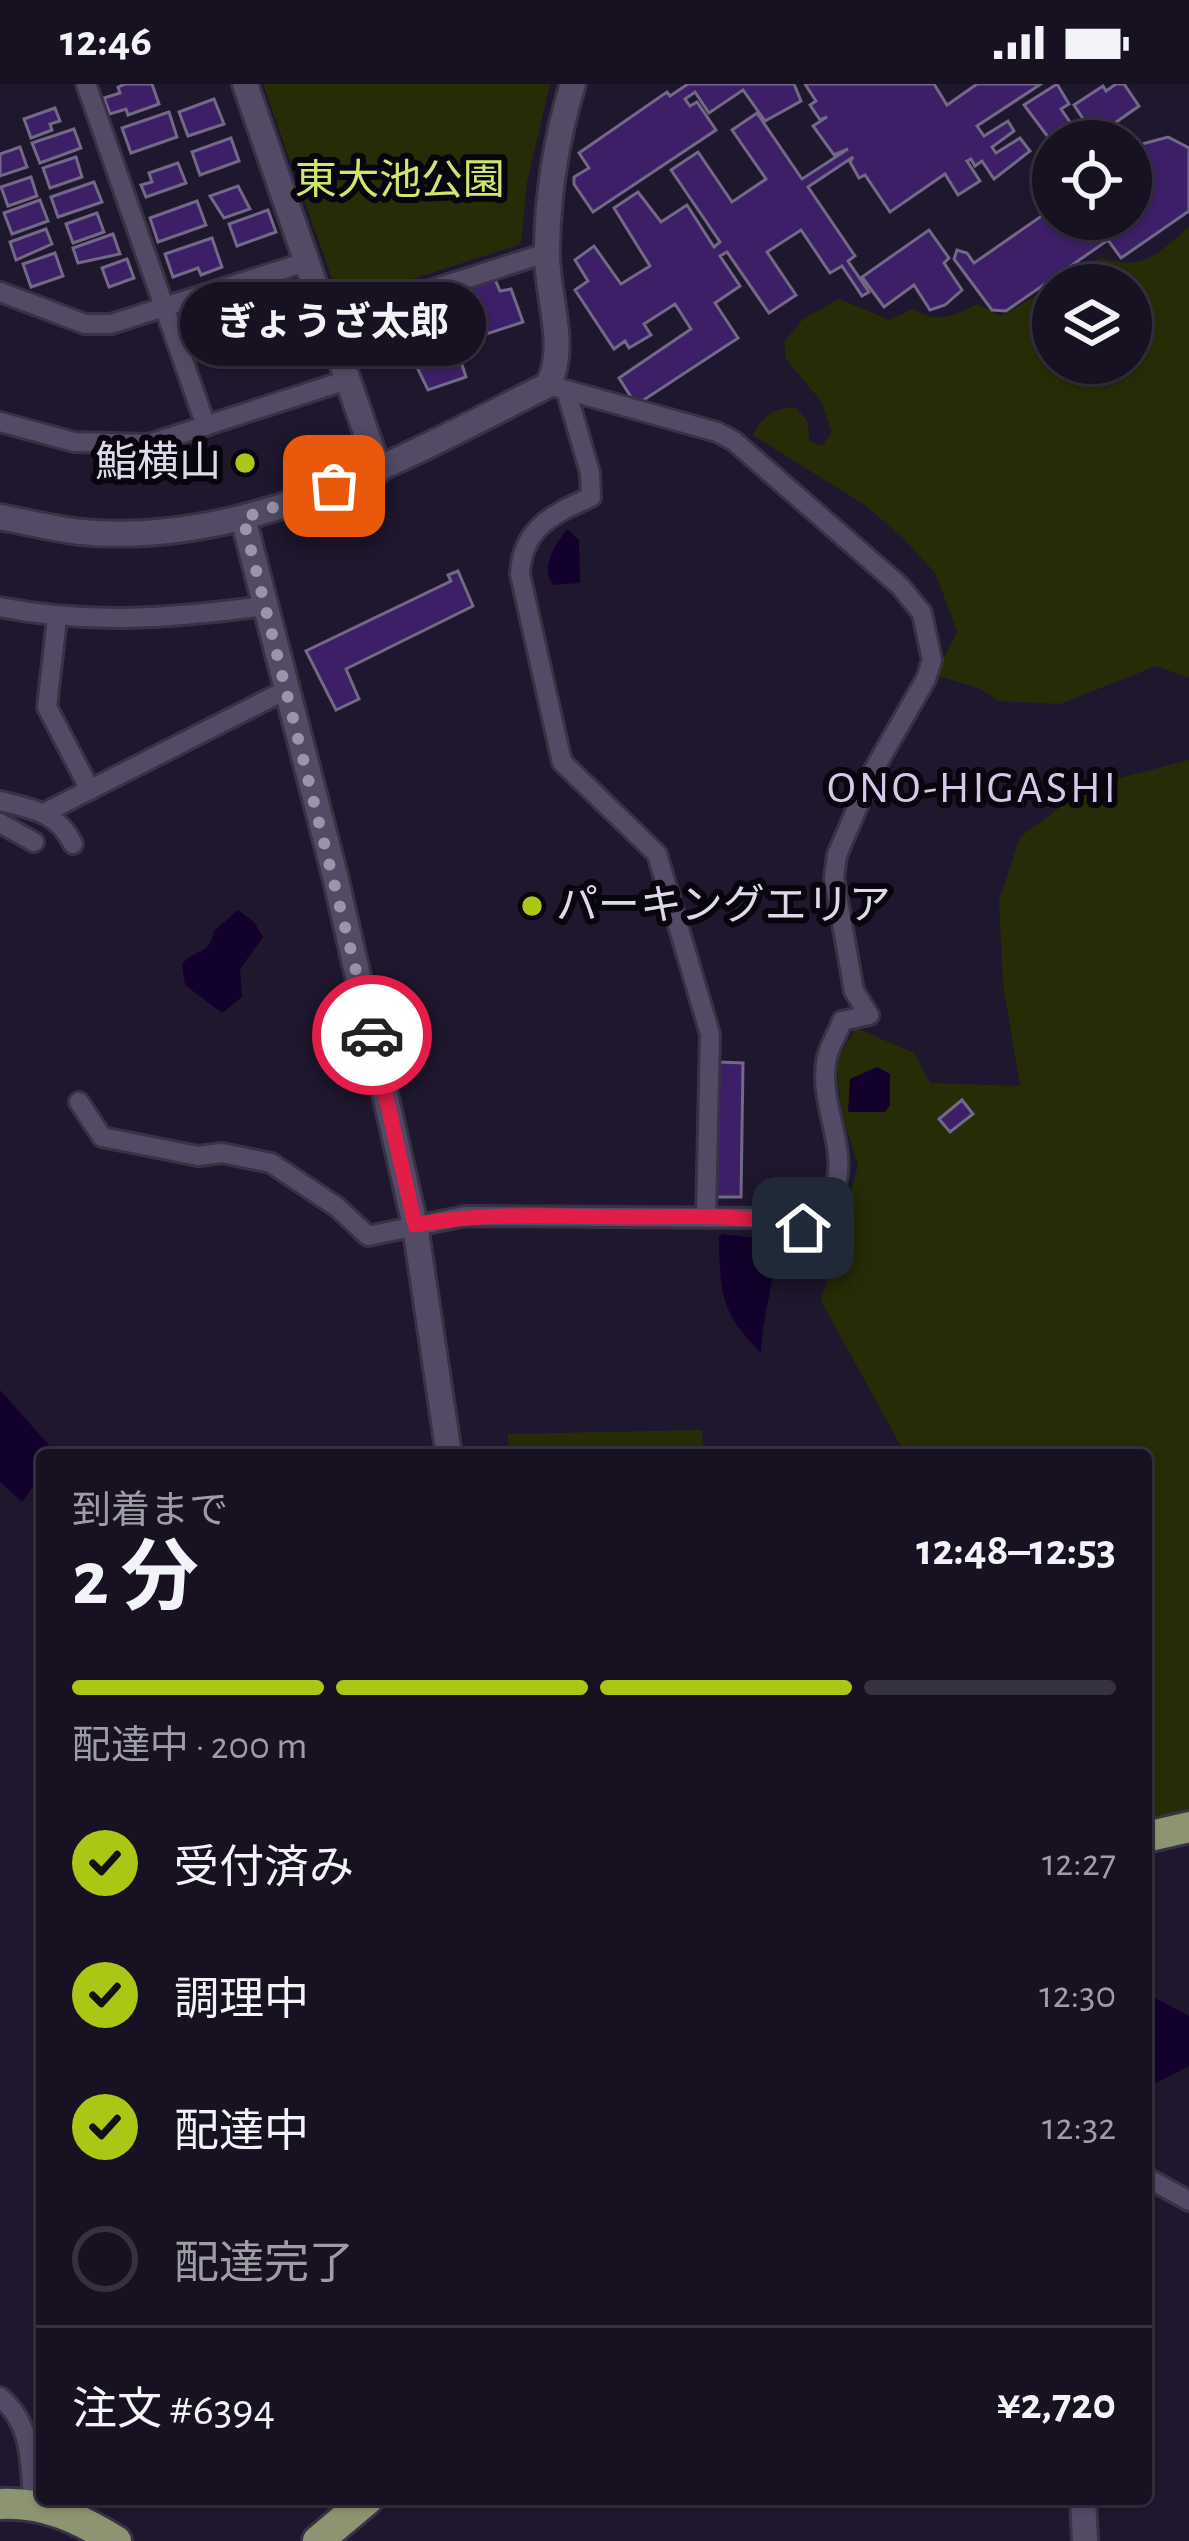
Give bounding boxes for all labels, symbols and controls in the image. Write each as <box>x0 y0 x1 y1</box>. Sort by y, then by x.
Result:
text: 12:46 <box>60 19 152 64</box>
map controls <box>1032 120 1152 384</box>
button: locate <box>1032 120 1152 240</box>
park label: 東大池公園 <box>295 158 505 202</box>
button: layers <box>1032 264 1152 384</box>
callout: ぎょうざ太郎 <box>181 282 487 366</box>
text: ぎょうざ太郎 <box>217 304 449 343</box>
pin <box>283 435 385 537</box>
place label: 鮨横山 <box>95 440 221 484</box>
marker: 鮨横山 <box>232 450 258 476</box>
icon: bag <box>301 453 367 519</box>
district label: ONO-HIGASHI <box>827 766 1119 811</box>
place label: パーキングエリア <box>556 883 891 927</box>
marker: パーキングエリア <box>519 893 545 919</box>
courier <box>312 975 432 1095</box>
icon: car <box>339 1002 405 1068</box>
pin <box>752 1177 854 1279</box>
icon: home <box>770 1195 836 1261</box>
text: 到着まで <box>72 1492 228 1531</box>
text: 12:48–12:53 <box>916 1528 1116 1573</box>
text: 2 分 <box>72 1541 199 1619</box>
text: 配達中 · 200 m <box>72 1727 307 1766</box>
icon: check <box>72 1830 138 1896</box>
text: 12:27 <box>1042 1844 1116 1883</box>
text: 受付済み <box>174 1846 354 1891</box>
icon: check <box>72 1962 138 2028</box>
text: 12:30 <box>1039 1976 1116 2015</box>
text: 調理中 <box>174 1978 309 2023</box>
icon: check <box>72 2094 138 2160</box>
text: 12:32 <box>1042 2108 1116 2147</box>
text: 配達中 <box>174 2110 309 2155</box>
text: 配達完了 <box>174 2242 354 2287</box>
text: ¥2,720 <box>997 2382 1116 2427</box>
text: 注文 #6394 <box>72 2388 275 2433</box>

